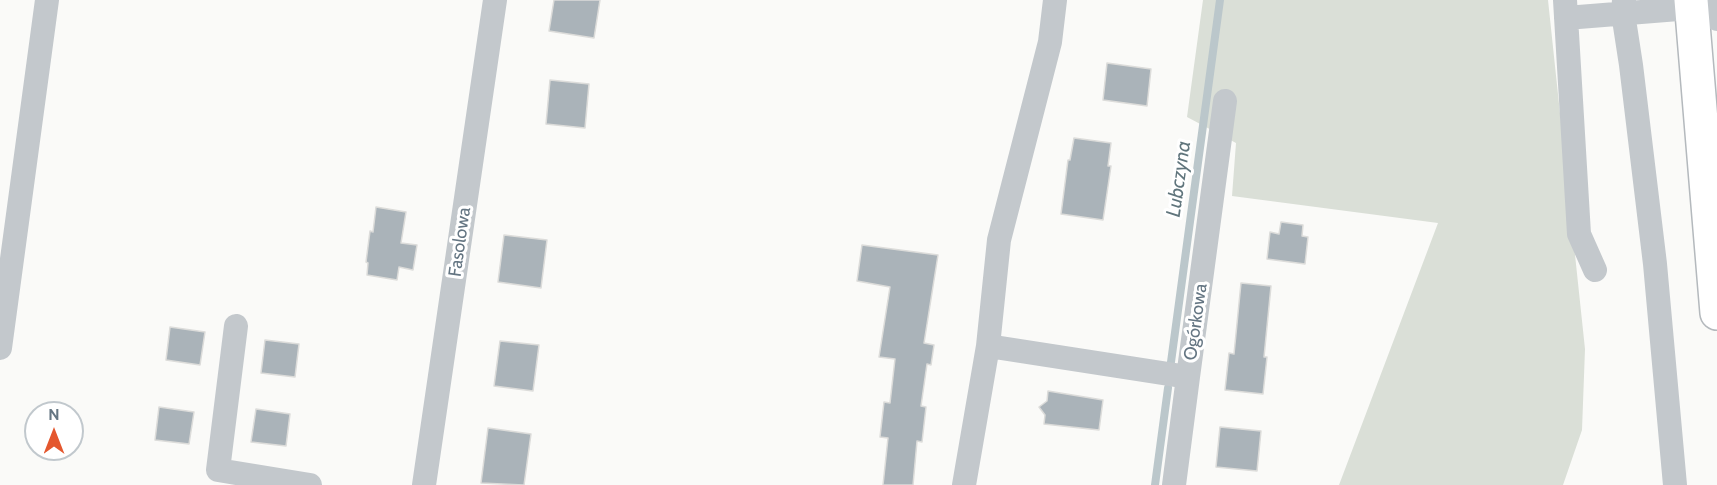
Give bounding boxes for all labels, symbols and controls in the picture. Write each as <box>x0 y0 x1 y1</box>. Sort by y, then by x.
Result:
water label: Lubczyna <box>1162 139 1196 219</box>
street label: Fasolowa <box>444 206 476 278</box>
street label: Ogórkowa <box>1180 282 1212 362</box>
north arrow <box>24 401 84 461</box>
text: N <box>48 405 60 424</box>

